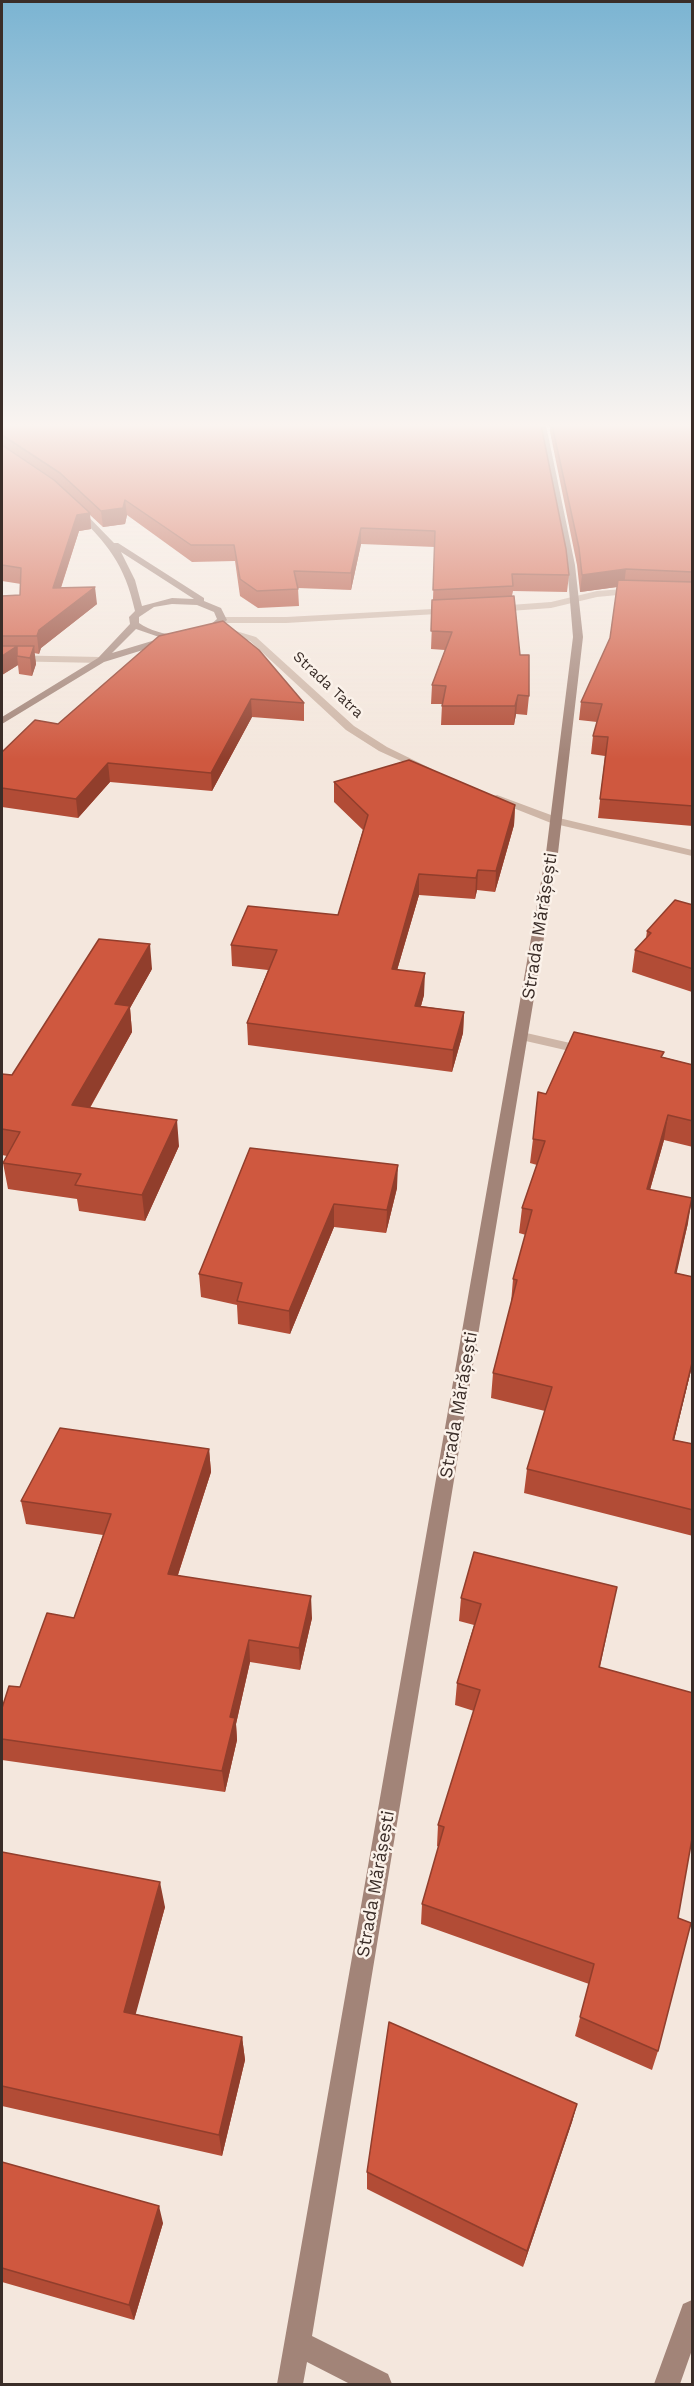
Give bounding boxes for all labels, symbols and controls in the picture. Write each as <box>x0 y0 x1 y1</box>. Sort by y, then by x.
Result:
street label: Strada Tatra <box>289 648 367 722</box>
street label: Strada Mărășești <box>518 851 562 1001</box>
street label: Strada Mărășești <box>435 1330 483 1480</box>
street label: Strada Mărășești <box>352 1809 400 1959</box>

